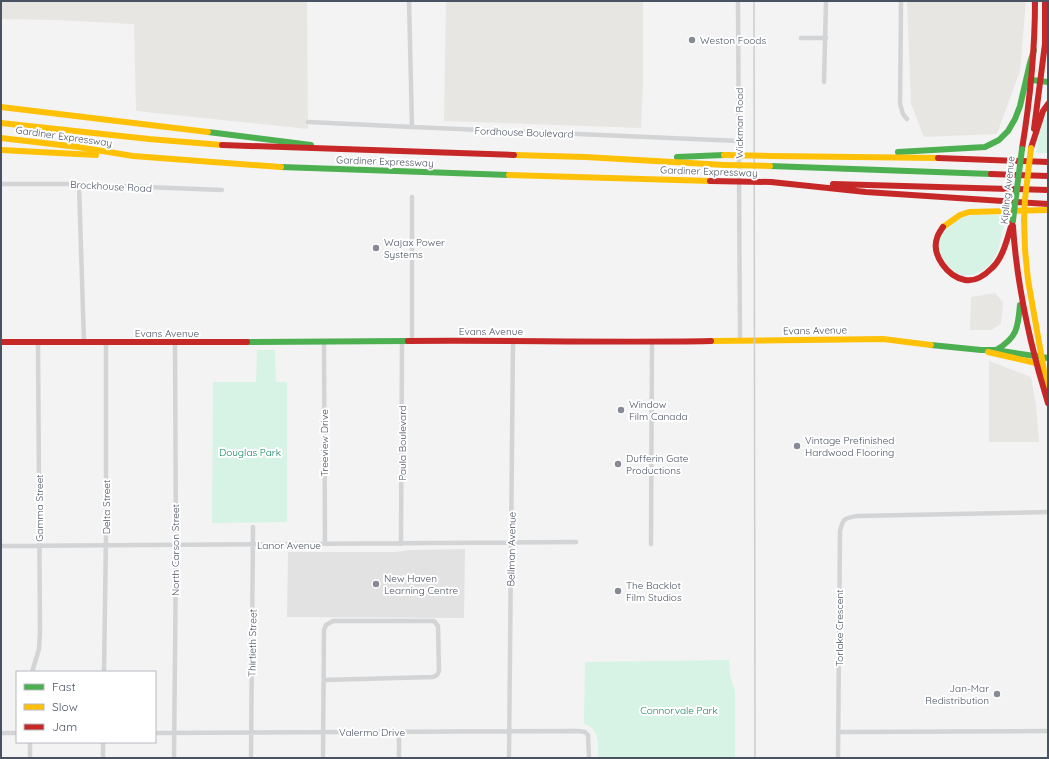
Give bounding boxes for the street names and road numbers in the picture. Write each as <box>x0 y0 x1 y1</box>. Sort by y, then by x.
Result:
street label: Wickman Road <box>733 88 746 158</box>
street label: Gardiner Expressway <box>15 123 113 150</box>
street label: Fordhouse Boulevard <box>474 124 574 141</box>
street label: Gardiner Expressway <box>336 153 434 170</box>
street label: Kipling Avenue <box>997 155 1018 225</box>
street label: Gardiner Expressway <box>660 163 758 180</box>
street label: Brockhouse Road <box>70 178 152 195</box>
street label: Evans Avenue <box>783 323 848 338</box>
street label: Evans Avenue <box>459 325 523 338</box>
street label: Evans Avenue <box>135 327 199 340</box>
street label: Paula Boulevard <box>396 405 409 481</box>
street label: Treeview Drive <box>318 409 331 477</box>
street label: Gamma Street <box>33 474 46 542</box>
street label: Delta Street <box>100 479 113 534</box>
street label: North Carson Street <box>169 503 182 596</box>
street label: Bellman Avenue <box>504 511 519 586</box>
street label: Lanor Avenue <box>257 539 321 552</box>
street label: Torlake Crescent <box>833 589 846 667</box>
street label: Thirtieth Street <box>245 608 260 677</box>
street label: Valermo Drive <box>339 726 405 739</box>

